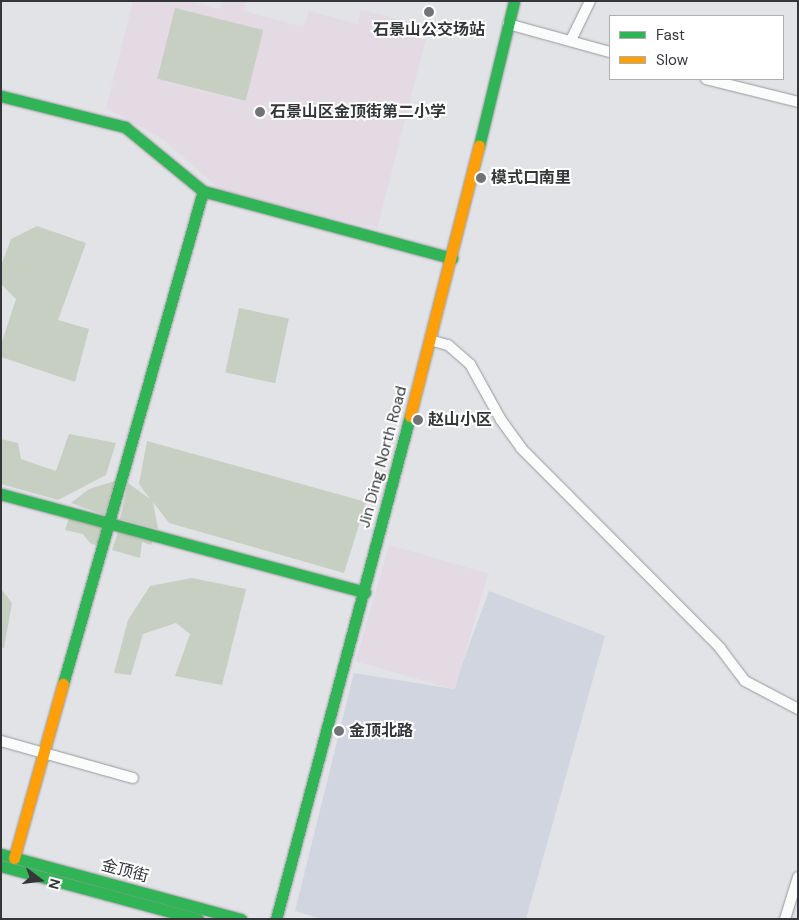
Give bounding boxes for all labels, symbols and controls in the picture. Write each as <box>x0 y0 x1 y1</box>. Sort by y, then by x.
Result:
marker: 石景山公交场站 <box>423 6 435 18</box>
legend <box>609 15 784 80</box>
place label: 石景山公交场站 <box>373 20 485 40</box>
text: Fast <box>656 25 685 45</box>
text: Slow <box>656 50 688 70</box>
place label: 石景山区金顶街第二小学 <box>270 102 446 122</box>
marker: 石景山区金顶街第二小学 <box>254 106 266 118</box>
place label: 模式口南里 <box>491 168 571 188</box>
marker: 模式口南里 <box>475 172 487 184</box>
street label: Jin Ding North Road <box>355 384 411 530</box>
place label: 赵山小区 <box>428 410 492 430</box>
marker: 赵山小区 <box>412 414 424 426</box>
place label: 金顶北路 <box>349 721 413 741</box>
marker: 金顶北路 <box>333 725 345 737</box>
north arrow <box>15 855 65 905</box>
street label: 金顶街 <box>99 856 151 886</box>
text: N <box>44 877 65 891</box>

